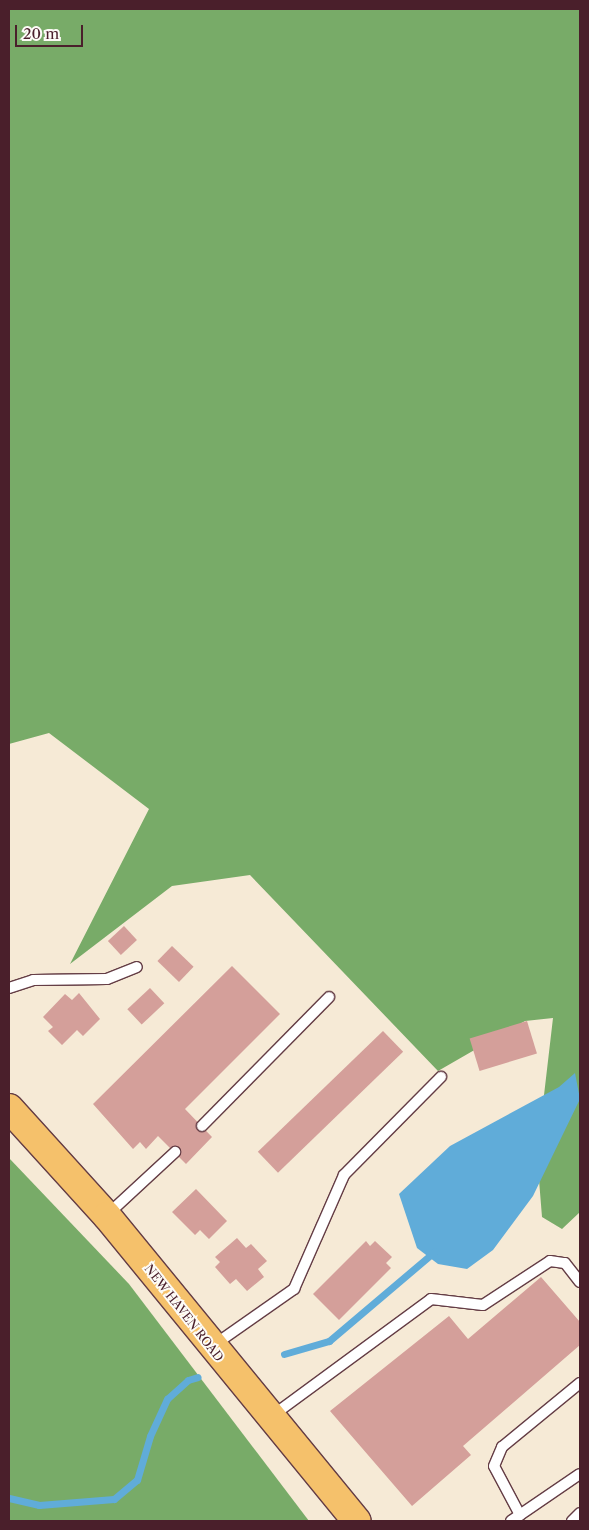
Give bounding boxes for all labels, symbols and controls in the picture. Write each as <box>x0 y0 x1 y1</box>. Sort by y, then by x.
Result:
scale bar <box>18 15 85 47</box>
text: 20 m <box>23 24 59 43</box>
street label: NEW HAVEN ROAD <box>142 1261 226 1365</box>

